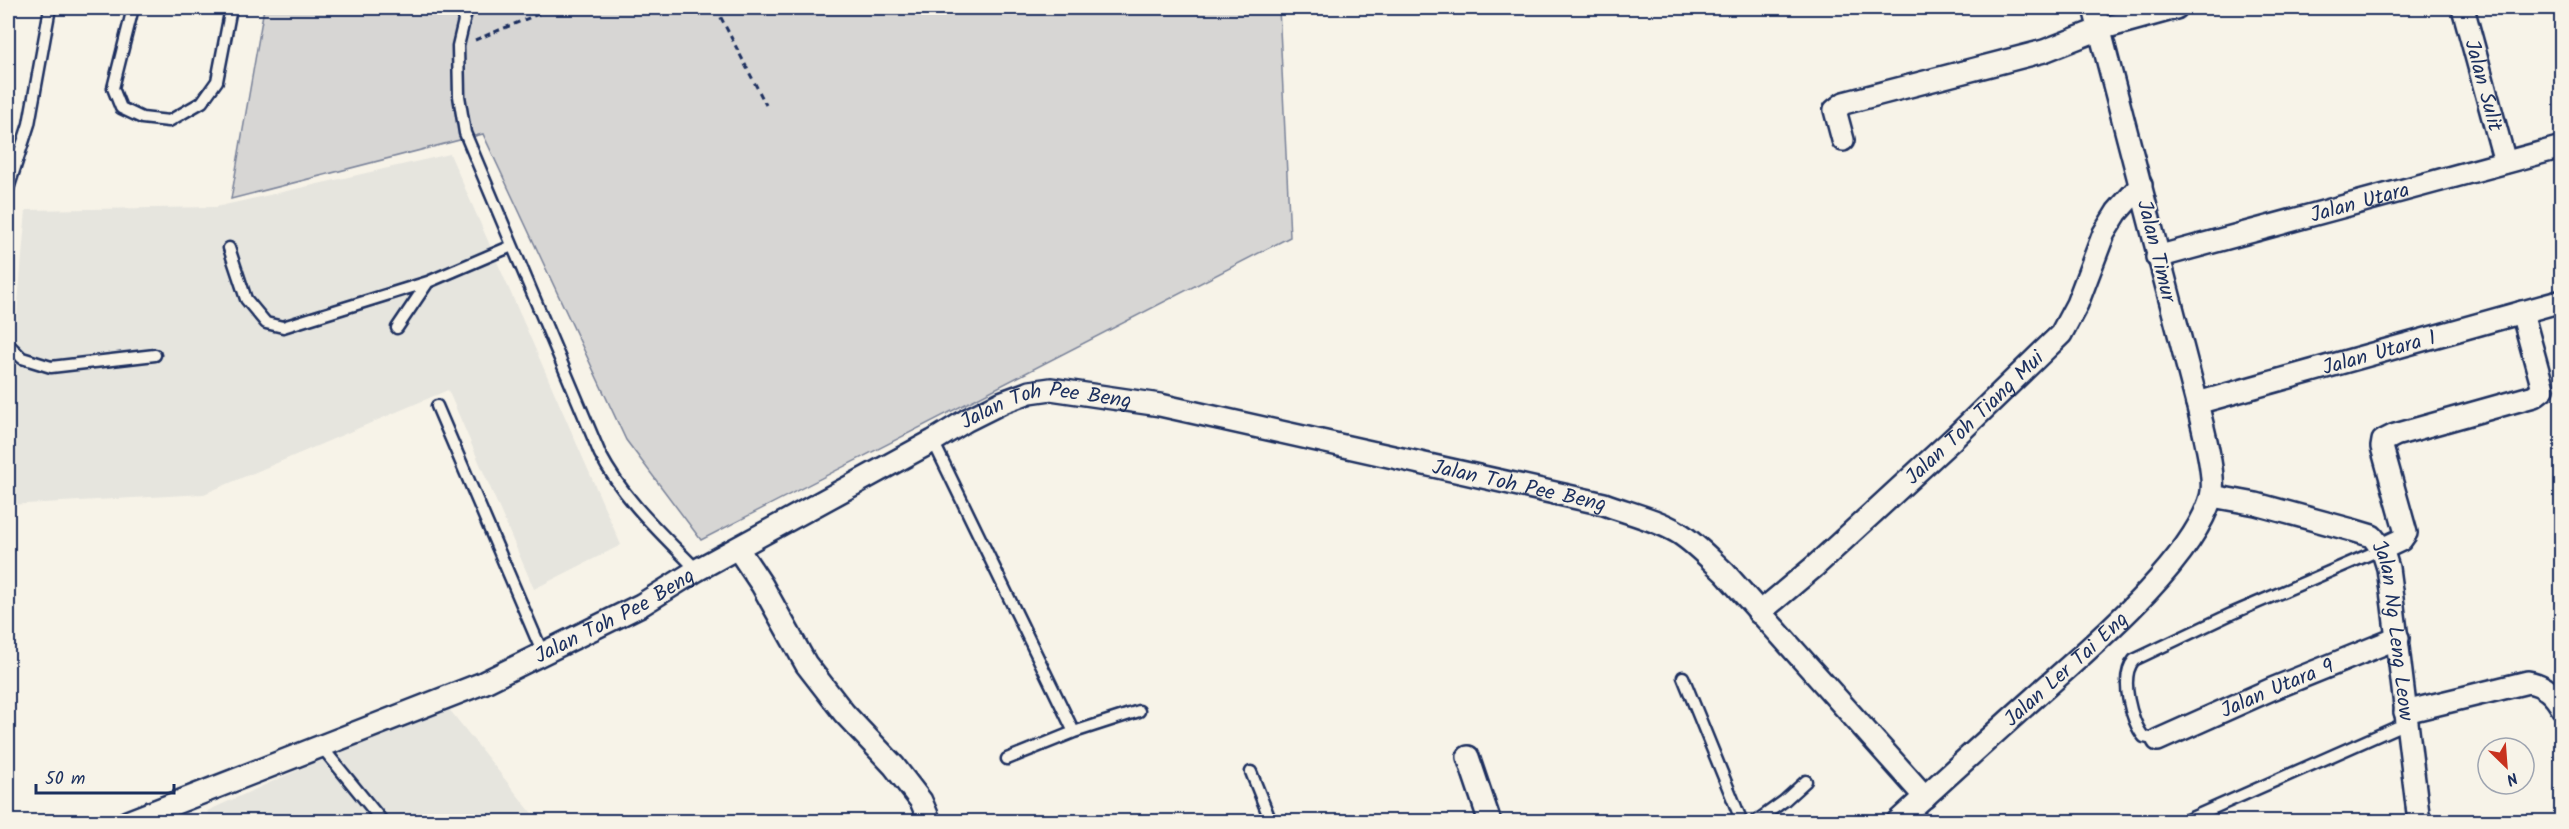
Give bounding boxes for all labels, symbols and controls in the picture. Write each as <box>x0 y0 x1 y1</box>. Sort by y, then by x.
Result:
street label: Jalan Sulit <box>2454 36 2511 136</box>
street label: Jalan Utara <box>2307 174 2413 233</box>
street label: Jalan Timur <box>2127 197 2184 307</box>
street label: Jalan Utara 1 <box>2319 322 2440 385</box>
street label: Jalan Toh Tiang Mui <box>1898 343 2053 493</box>
street label: Jalan Toh Pee Beng <box>954 374 1134 439</box>
street label: Jalan Toh Pee Beng <box>1429 451 1609 522</box>
street label: Jalan Ng Leng Leow <box>2363 533 2422 723</box>
street label: Jalan Toh Pee Beng <box>529 560 702 673</box>
street label: Jalan Ler Tai Eng <box>1997 605 2137 735</box>
street label: Jalan Utara 9 <box>2216 651 2339 728</box>
north arrow <box>2476 736 2536 796</box>
scale bar <box>36 757 174 795</box>
text: 50 m <box>45 765 85 794</box>
text: N <box>2502 765 2522 792</box>

